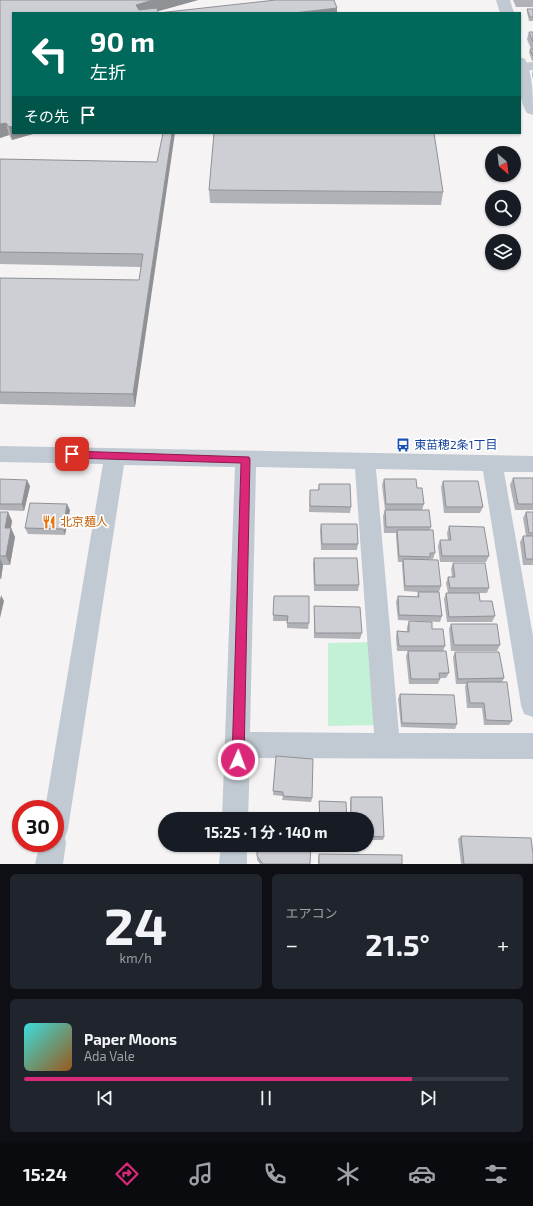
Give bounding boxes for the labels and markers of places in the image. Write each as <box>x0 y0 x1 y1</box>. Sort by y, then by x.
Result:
pin <box>55 437 89 471</box>
bus stop icon: 東苗穂2条1丁目 <box>395 437 411 453</box>
place label: 東苗穂2条1丁目 <box>414 437 498 451</box>
restaurant icon: 北京麺人 <box>41 514 57 530</box>
place label: 北京麺人 <box>60 514 108 528</box>

